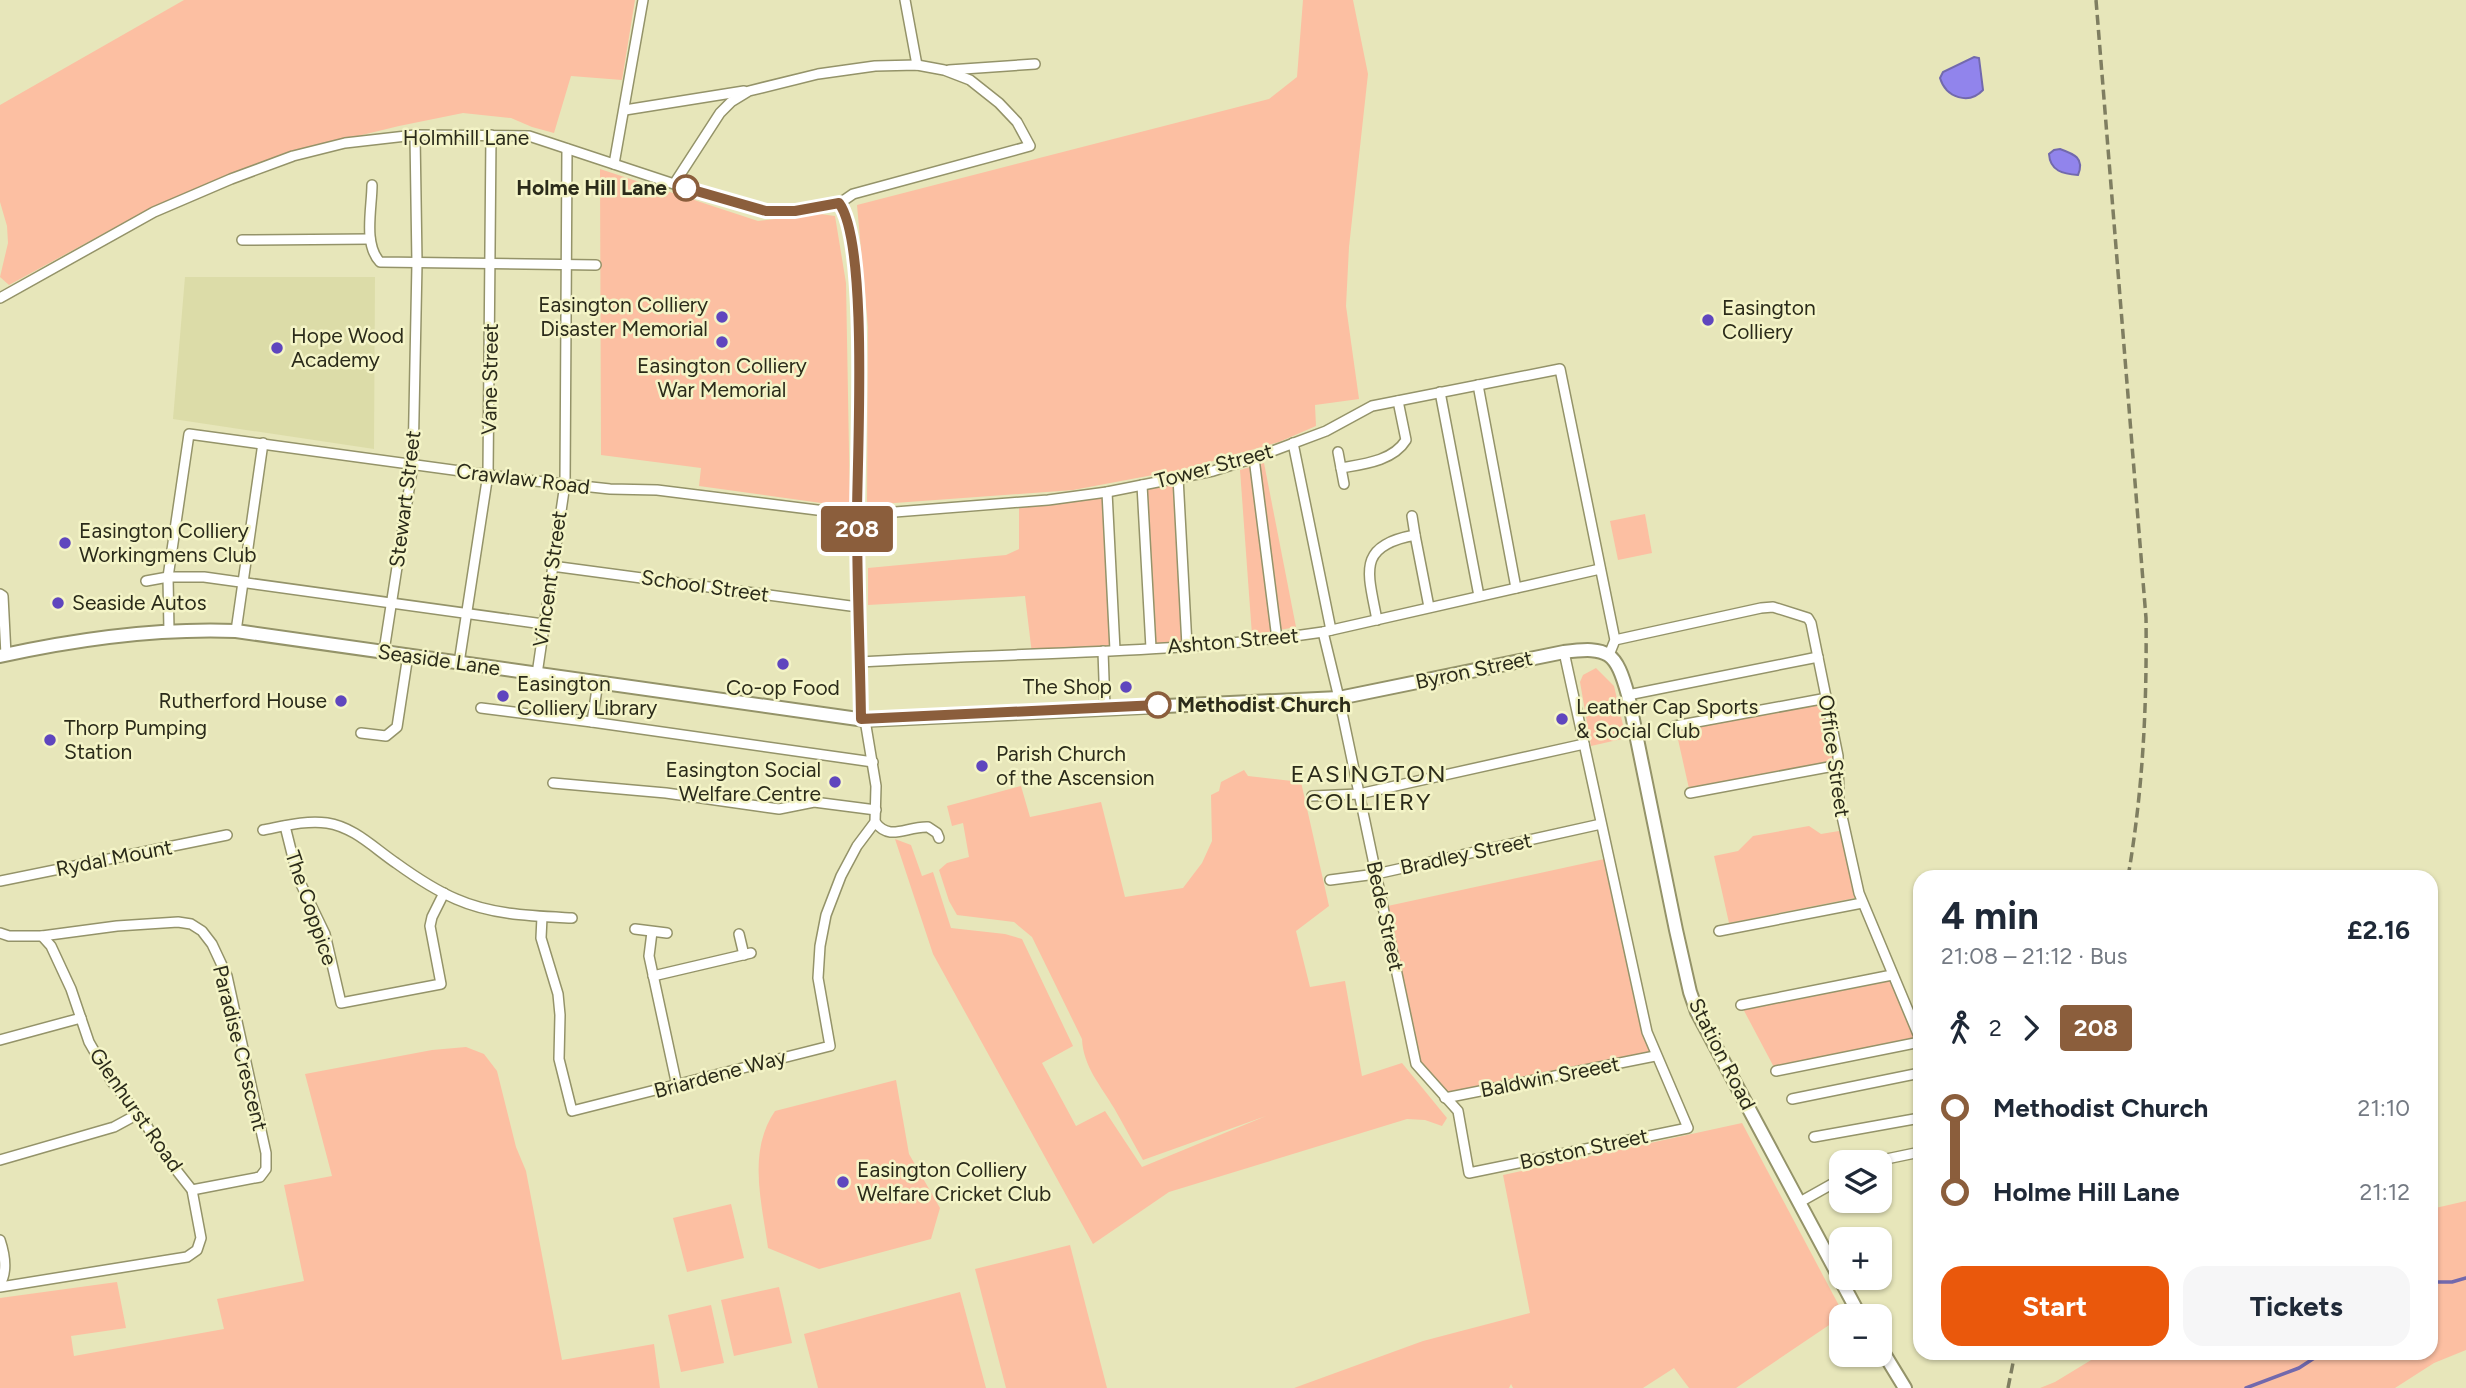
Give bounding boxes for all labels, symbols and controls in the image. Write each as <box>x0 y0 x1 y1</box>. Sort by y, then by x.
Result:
street label: Holmhill Lane <box>403 125 529 150</box>
place label: Holme Hill Lane <box>516 175 667 200</box>
marker: Holme Hill Lane <box>673 175 699 201</box>
place label: Easington Colliery Disaster Memorial <box>538 292 708 341</box>
place label: Easington Colliery <box>1722 295 1816 344</box>
marker: Easington Colliery Disaster Memorial <box>714 309 730 325</box>
marker: Easington Colliery <box>1700 312 1716 328</box>
place label: Hope Wood Academy <box>291 323 404 372</box>
street label: Vane Street <box>476 323 503 435</box>
marker: Easington Colliery War Memorial <box>714 334 730 350</box>
marker: Hope Wood Academy <box>269 340 285 356</box>
place label: Easington Colliery War Memorial <box>637 353 807 402</box>
street label: Stewart Street <box>384 429 425 569</box>
street label: Tower Street <box>1152 438 1276 493</box>
street label: Crawlaw Road <box>455 458 591 499</box>
line badge: 208 <box>817 506 897 552</box>
street label: Vincent Street <box>528 509 571 649</box>
text: 208 <box>835 514 879 543</box>
place label: Easington Colliery Workingmens Club <box>79 518 257 567</box>
marker: Easington Colliery Workingmens Club <box>57 535 73 551</box>
street label: School Street <box>639 564 771 607</box>
place label: Seaside Autos <box>72 590 206 615</box>
marker: Seaside Autos <box>50 595 66 611</box>
street label: Ashton Street <box>1166 622 1300 659</box>
street label: Seaside Lane <box>376 639 502 680</box>
street label: Byron Street <box>1413 645 1535 694</box>
marker: Co-op Food <box>775 656 791 672</box>
place label: Easington Colliery Library <box>517 671 657 720</box>
place label: The Shop <box>1023 674 1112 699</box>
place label: Co-op Food <box>726 675 840 700</box>
marker: The Shop <box>1118 679 1134 695</box>
place label: Rutherford House <box>159 688 327 713</box>
marker: Easington Colliery Library <box>495 688 511 704</box>
marker: Methodist Church <box>1145 692 1171 718</box>
place label: Methodist Church <box>1177 692 1351 717</box>
marker: Rutherford House <box>333 693 349 709</box>
street label: Office Street <box>1814 693 1855 819</box>
place label: Leather Cap Sports & Social Club <box>1576 694 1758 743</box>
marker: Leather Cap Sports & Social Club <box>1554 711 1570 727</box>
place label: Thorp Pumping Station <box>64 715 207 764</box>
marker: Thorp Pumping Station <box>42 732 58 748</box>
place label: Parish Church of the Ascension <box>996 741 1155 790</box>
place label: Easington Social Welfare Centre <box>666 757 821 806</box>
marker: Parish Church of the Ascension <box>974 758 990 774</box>
district label: EASINGTON COLLIERY <box>1291 759 1447 816</box>
marker: Easington Social Welfare Centre <box>827 774 843 790</box>
street label: Bradley Street <box>1398 827 1534 880</box>
street label: Rydal Mount <box>54 834 174 881</box>
street label: The Coppice <box>280 847 343 969</box>
street label: Bede Street <box>1362 858 1409 973</box>
text: 4 min <box>1941 893 2039 939</box>
text: £2.16 <box>2347 914 2410 946</box>
text: 21:08 – 21:12 · Bus <box>1941 942 2127 970</box>
street label: Paradise Crescent <box>208 962 273 1133</box>
street label: Station Road <box>1684 994 1761 1114</box>
icon: walk <box>1941 1009 1979 1047</box>
icon: forward <box>2012 1009 2050 1047</box>
text: 208 <box>2074 1013 2118 1042</box>
text: 2 <box>1989 1014 2002 1042</box>
street label: Glenhurst Road <box>84 1043 188 1177</box>
street label: Briardene Way <box>651 1044 789 1103</box>
street label: Baldwin Sreeet <box>1478 1051 1622 1102</box>
text: Methodist Church <box>1993 1092 2208 1124</box>
text: 21:10 <box>2358 1094 2410 1122</box>
street label: Boston Street <box>1517 1123 1650 1174</box>
map controls <box>1829 1150 1892 1367</box>
button: layers <box>1829 1150 1892 1213</box>
place label: Easington Colliery Welfare Cricket Club <box>857 1157 1051 1206</box>
marker: Easington Colliery Welfare Cricket Club <box>835 1174 851 1190</box>
text: Holme Hill Lane <box>1993 1176 2180 1208</box>
text: 21:12 <box>2359 1178 2410 1206</box>
button: + <box>1829 1227 1892 1290</box>
button: Start <box>1941 1266 2169 1346</box>
button: Tickets <box>2183 1266 2410 1346</box>
button: − <box>1829 1304 1892 1367</box>

